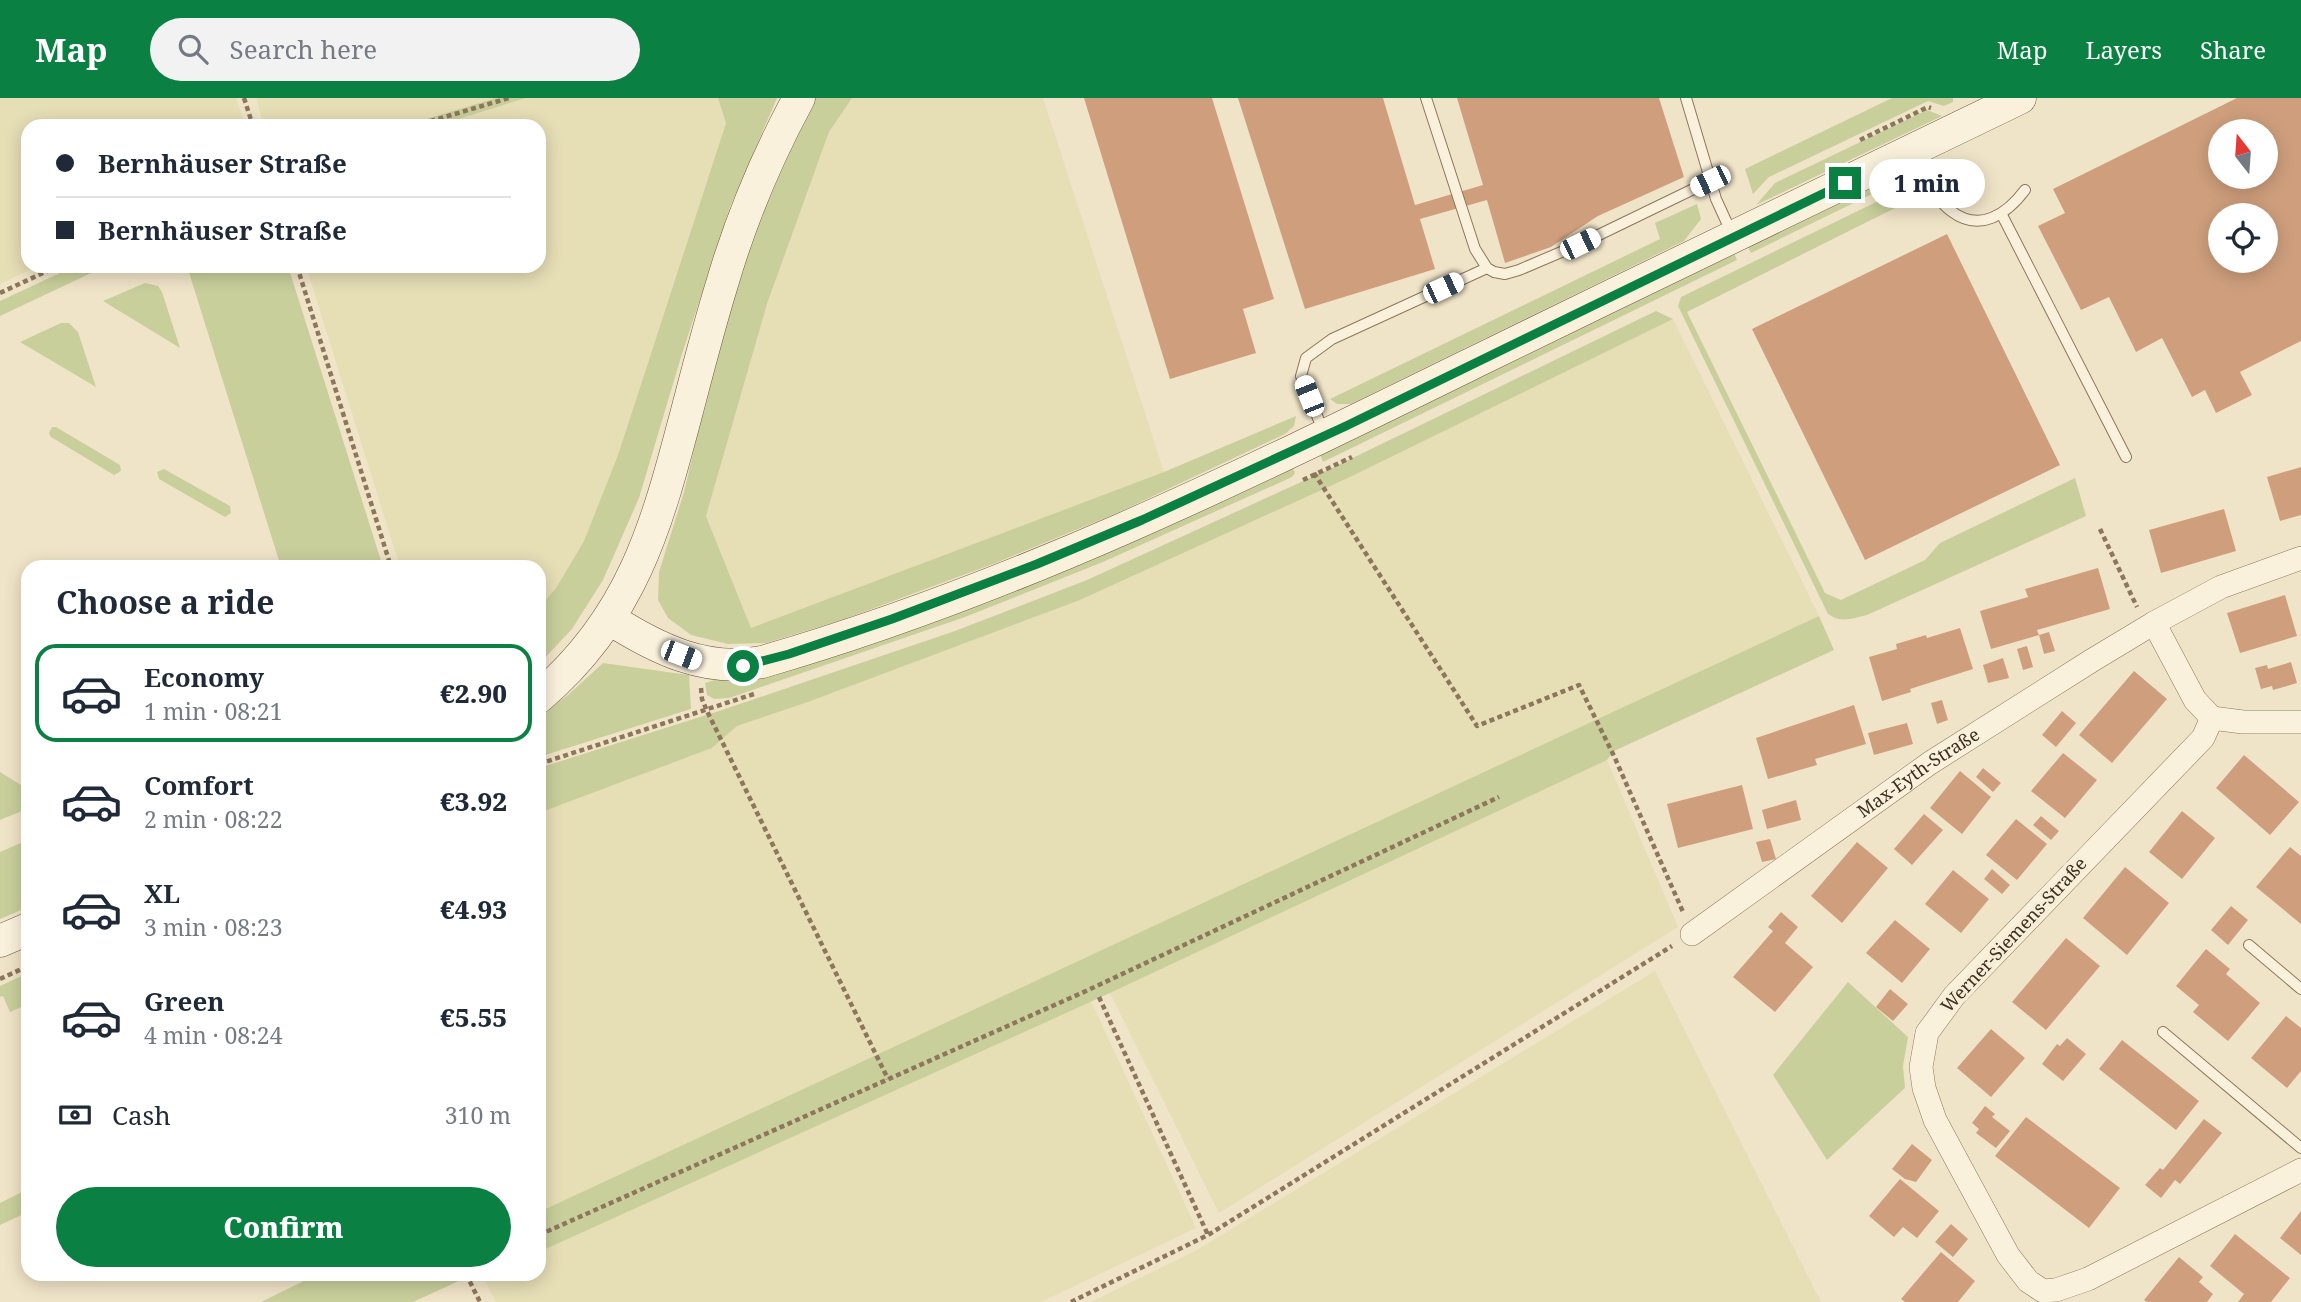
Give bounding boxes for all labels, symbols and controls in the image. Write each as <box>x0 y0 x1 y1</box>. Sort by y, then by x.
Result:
search box <box>150 18 640 81</box>
text: Map <box>35 27 108 72</box>
icon: search <box>174 30 212 68</box>
text: Search here <box>230 31 377 67</box>
text: Map <box>1997 33 2048 66</box>
text: Layers <box>2086 33 2162 66</box>
text: Share <box>2200 33 2266 66</box>
north arrow <box>2208 119 2278 189</box>
map controls <box>2208 119 2278 273</box>
text: Bernhäuser Straße <box>98 145 347 181</box>
callout: 1 min <box>1870 158 1985 208</box>
car <box>1687 162 1734 200</box>
route end <box>1829 167 1861 199</box>
text: 1 min <box>1894 167 1960 199</box>
button: locate <box>2208 203 2278 273</box>
text: Bernhäuser Straße <box>98 212 347 248</box>
car <box>1557 225 1604 263</box>
car <box>1420 270 1467 306</box>
car <box>1292 373 1327 419</box>
text: Choose a ride <box>56 580 275 623</box>
car <box>658 638 705 672</box>
route start <box>727 650 759 682</box>
text: Economy <box>144 659 264 695</box>
icon: car <box>60 662 123 725</box>
text: €2.90 <box>440 675 507 711</box>
text: 1 min · 08:21 <box>144 695 282 727</box>
street label: Max-Eyth-Straße <box>1852 722 1984 823</box>
text: Comfort <box>144 767 254 803</box>
icon: car <box>60 770 123 833</box>
text: €3.92 <box>440 783 507 819</box>
text: 2 min · 08:22 <box>144 803 282 835</box>
street label: Werner-Siemens-Straße <box>1935 852 2092 1017</box>
text: XL <box>144 875 180 911</box>
icon: car <box>60 878 123 941</box>
text: €4.93 <box>440 891 507 927</box>
text: 3 min · 08:23 <box>144 911 282 943</box>
text: Green <box>144 983 225 1019</box>
icon: car <box>60 986 123 1049</box>
text: €5.55 <box>440 999 507 1035</box>
text: 4 min · 08:24 <box>144 1019 282 1051</box>
icon: cash <box>56 1096 94 1134</box>
text: Cash <box>112 1097 171 1133</box>
text: 310 m <box>445 1099 511 1131</box>
button: Confirm <box>56 1187 511 1267</box>

